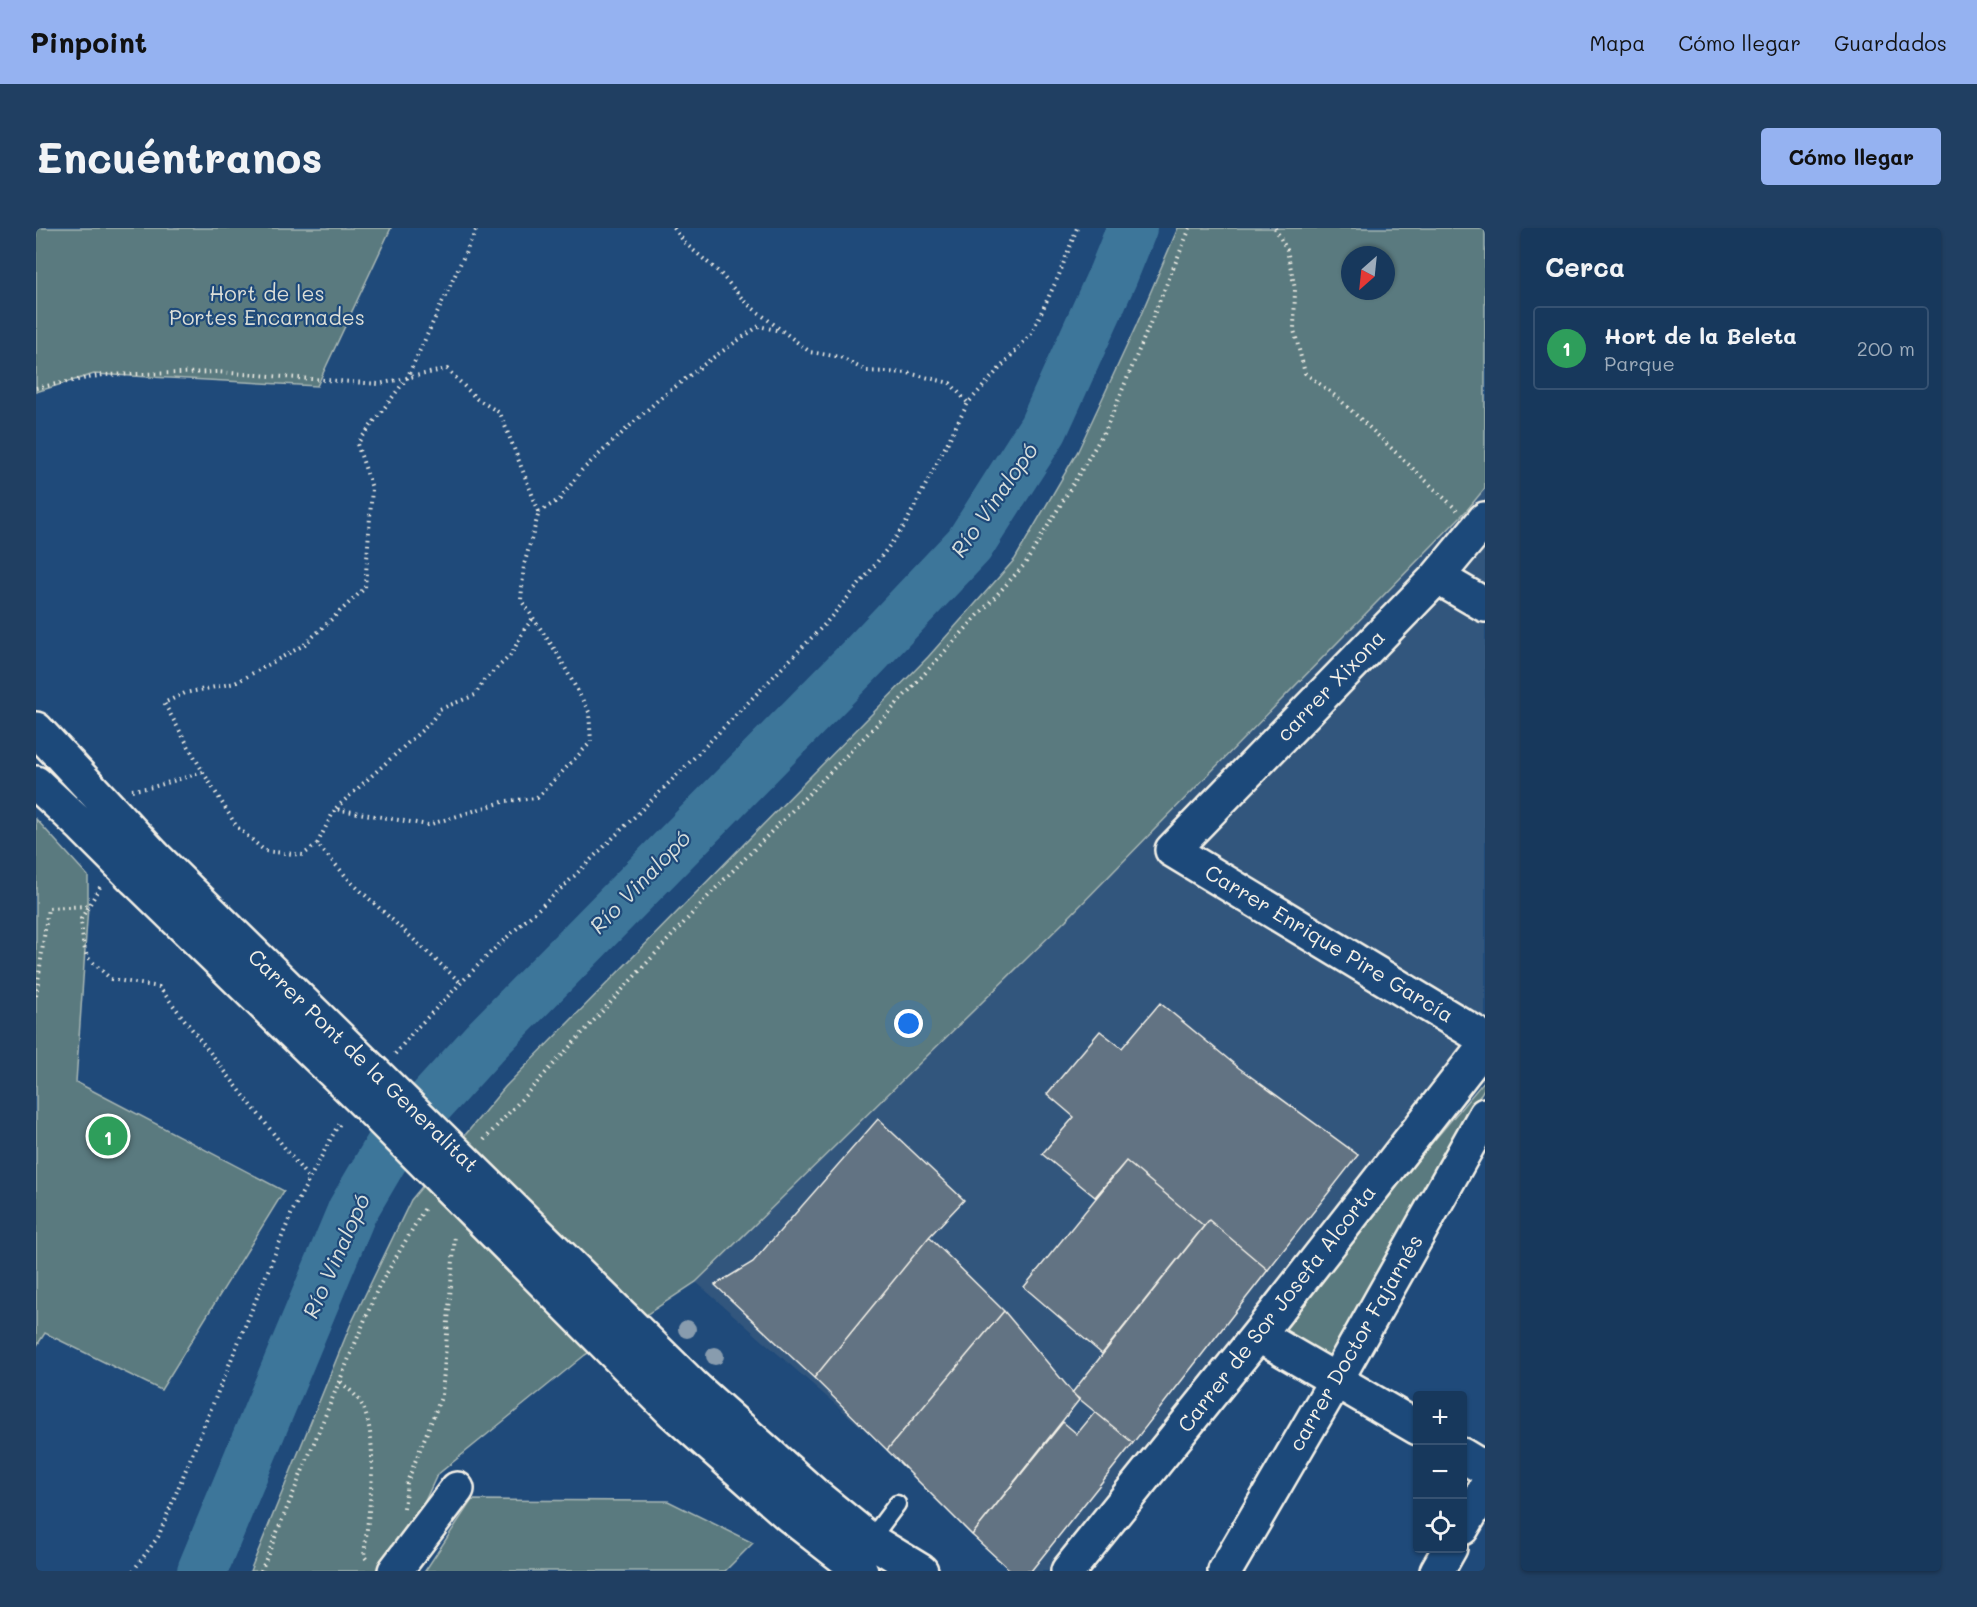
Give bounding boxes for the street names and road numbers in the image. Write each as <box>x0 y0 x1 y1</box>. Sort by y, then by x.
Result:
street label: carrer Xixona <box>1270 623 1390 746</box>
street label: Carrer Enrique Pire García <box>1200 858 1459 1028</box>
street label: Carrer Pont de la Generalitat <box>243 942 485 1177</box>
street label: Carrer de Sor Josefa Alcorta <box>1171 1179 1381 1437</box>
street label: carrer Doctor Fajarnés <box>1282 1229 1428 1455</box>

